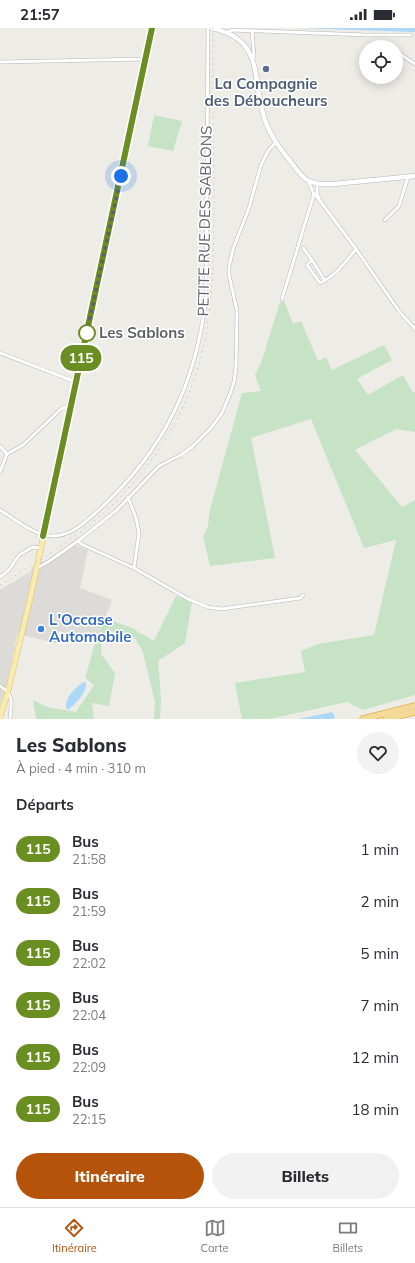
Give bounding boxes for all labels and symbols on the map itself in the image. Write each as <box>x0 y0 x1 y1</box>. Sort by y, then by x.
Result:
marker: La Compagnie des Déboucheurs <box>261 64 271 74</box>
place label: La Compagnie des Déboucheurs <box>204 74 328 110</box>
street label: PETITE RUE DES SABLONS <box>193 126 216 316</box>
your location <box>111 166 131 186</box>
place label: Les Sablons <box>99 323 185 342</box>
marker: Les Sablons <box>78 324 96 342</box>
line badge: 115 <box>58 345 104 371</box>
place label: L'Occase Automobile <box>49 610 131 646</box>
marker: L'Occase Automobile <box>36 624 46 634</box>

